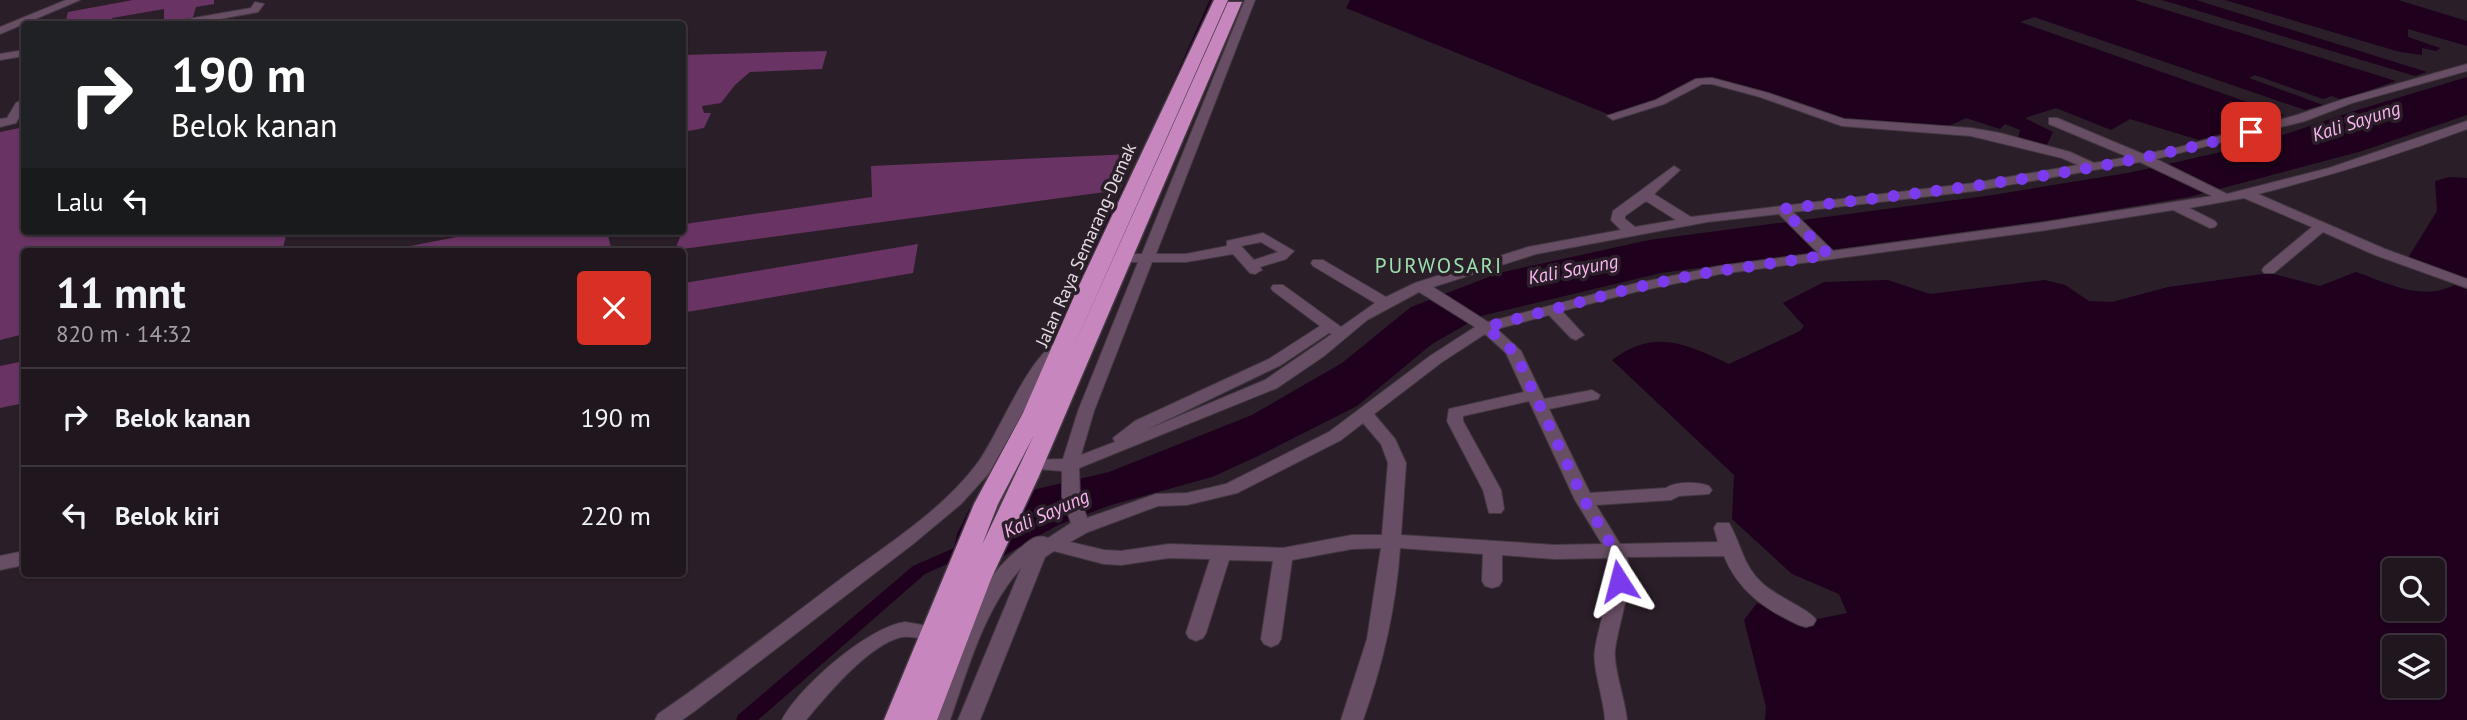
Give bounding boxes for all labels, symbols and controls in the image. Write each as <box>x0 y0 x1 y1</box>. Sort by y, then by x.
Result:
text: 190 m <box>171 42 306 106</box>
icon: right <box>56 49 147 140</box>
water label: Kali Sayung <box>2309 95 2403 147</box>
pin <box>2221 102 2281 162</box>
text: Belok kanan <box>171 104 337 146</box>
icon: arrive <box>2232 113 2270 151</box>
street label: Jalan Raya Semarang-Demak <box>1030 139 1141 351</box>
icon: left <box>117 182 155 220</box>
text: Lalu <box>56 185 103 218</box>
water label: Kali Sayung <box>1526 248 1620 289</box>
district label: PURWOSARI <box>1375 252 1503 279</box>
text: 11 mnt <box>56 265 186 320</box>
button: close <box>577 271 651 345</box>
text: 820 m · 14:32 <box>56 319 192 348</box>
icon: right <box>56 398 94 436</box>
text: Belok kanan <box>115 401 251 434</box>
text: 190 m <box>580 401 651 434</box>
water label: Kali Sayung <box>999 483 1093 543</box>
icon: left <box>56 496 94 534</box>
text: Belok kiri <box>115 499 220 532</box>
text: 220 m <box>580 499 651 532</box>
position arrow <box>1582 544 1656 618</box>
map controls <box>2382 558 2445 698</box>
button: search <box>2382 558 2445 621</box>
button: layers <box>2382 635 2445 698</box>

